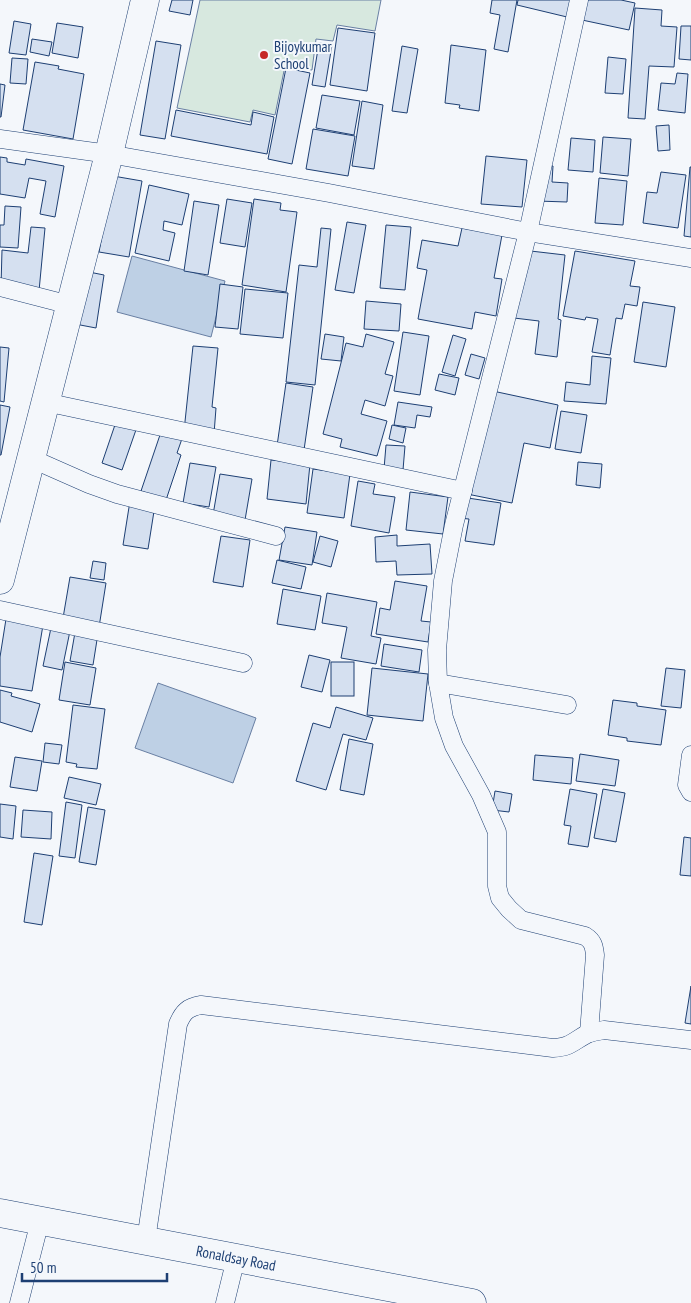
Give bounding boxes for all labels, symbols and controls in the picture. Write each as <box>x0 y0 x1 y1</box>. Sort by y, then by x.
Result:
place label: Bijoykumar School <box>274 37 333 73</box>
marker: Bijoykumar School <box>258 49 270 61</box>
street label: Ronaldsay Road <box>195 1241 277 1275</box>
scale bar <box>22 1250 168 1282</box>
text: 50 m <box>30 1258 56 1277</box>

